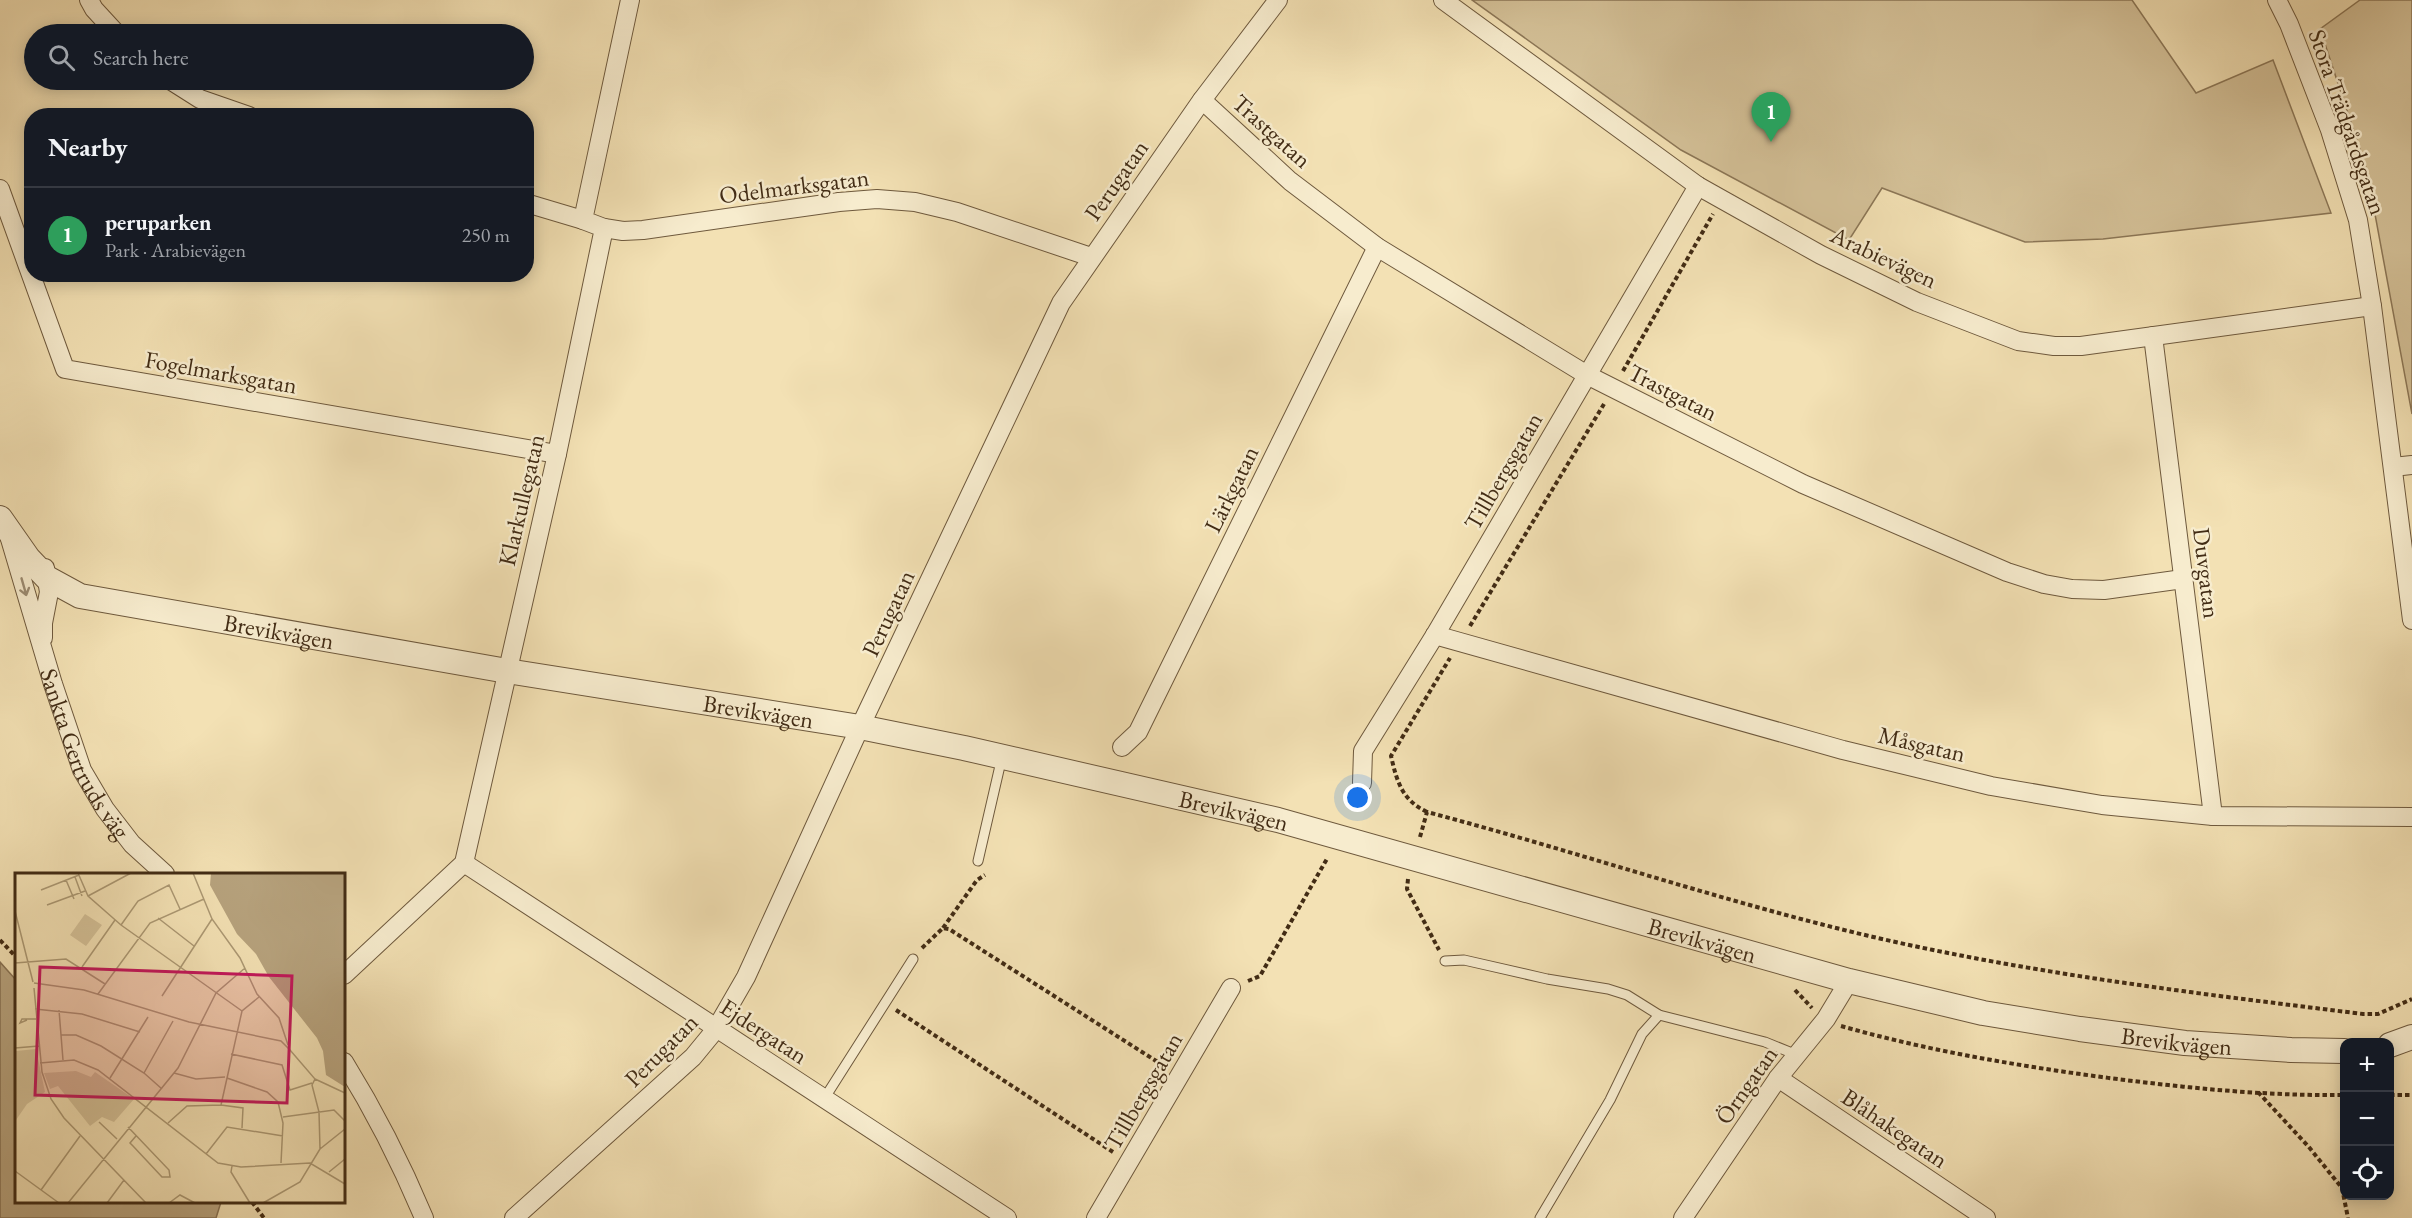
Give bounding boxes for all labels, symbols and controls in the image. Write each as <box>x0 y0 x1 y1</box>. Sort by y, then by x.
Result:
search box <box>24 24 534 90</box>
street label: Stora Trädgårdsgatan <box>2302 25 2394 219</box>
icon: search <box>45 41 78 74</box>
text: Search here <box>93 43 188 72</box>
street label: Trastgatan <box>1226 87 1318 175</box>
pin: 1 <box>1752 92 1790 142</box>
text: Nearby <box>48 130 128 164</box>
street label: Perugatan <box>1077 133 1155 227</box>
street label: Odelmarksgatan <box>717 161 871 211</box>
text: peruparken <box>105 208 212 237</box>
street label: Arabievägen <box>1825 218 1943 295</box>
text: 1 <box>62 222 73 248</box>
text: 250 m <box>462 222 510 248</box>
text: Park · Arabievägen <box>105 237 246 263</box>
street label: Fogelmarksgatan <box>142 343 300 401</box>
street label: Trastgatan <box>1623 356 1723 428</box>
street label: Tillbergsgatan <box>1457 406 1549 536</box>
street label: Klarkullegatan <box>491 431 551 569</box>
street label: Lärkgatan <box>1197 440 1265 537</box>
street label: Duvgatan <box>2186 526 2228 620</box>
street label: Perugatan <box>855 565 922 661</box>
one-way arrow <box>19 577 30 596</box>
street label: Brevikvägen <box>221 606 337 656</box>
street label: Sankta Gertruds väg <box>34 665 138 845</box>
street label: Brevikvägen <box>701 687 816 735</box>
street label: Måsgatan <box>1876 719 1969 769</box>
street label: Brevikvägen <box>1176 782 1293 838</box>
your location <box>1343 783 1372 812</box>
inset map <box>15 873 345 1203</box>
street label: Brevikvägen <box>1644 910 1760 970</box>
street label: Ejdergatan <box>714 991 814 1071</box>
street label: Perugatan <box>618 1006 705 1093</box>
street label: Brevikvägen <box>2119 1019 2233 1062</box>
street label: Tillbergsgatan <box>1097 1026 1189 1156</box>
map controls <box>2340 1038 2394 1200</box>
button: + <box>2340 1038 2394 1092</box>
street label: Örngatan <box>1708 1039 1784 1130</box>
street label: Blåhakegatan <box>1836 1081 1954 1175</box>
button: − <box>2340 1092 2394 1146</box>
button: locate <box>2340 1146 2394 1200</box>

